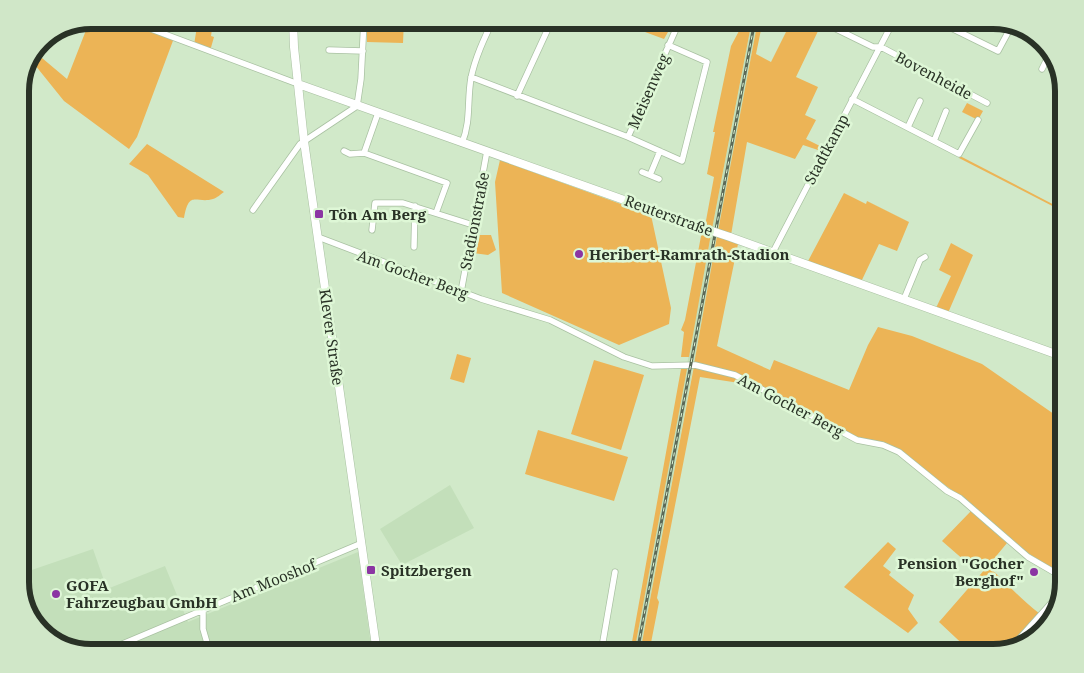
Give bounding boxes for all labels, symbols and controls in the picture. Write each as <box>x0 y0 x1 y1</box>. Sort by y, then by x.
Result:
street label: Bovenheide <box>892 46 976 104</box>
street label: Meisenweg <box>623 50 673 132</box>
street label: Stadtkamp <box>799 110 853 188</box>
street label: Stadionstraße <box>455 170 493 272</box>
street label: Reuterstraße <box>622 190 716 240</box>
place label: Tön Am Berg <box>329 204 427 224</box>
marker: Tön Am Berg <box>313 208 325 220</box>
place label: Heribert-Ramrath-Stadion <box>589 244 790 264</box>
street label: Am Gocher Berg <box>355 245 471 303</box>
marker: Heribert-Ramrath-Stadion <box>573 248 585 260</box>
street label: Klever Straße <box>315 287 349 387</box>
street label: Am Gocher Berg <box>735 369 847 441</box>
street label: Am Mooshof <box>227 553 320 606</box>
place label: Pension "Gocher Berghof" <box>898 553 1024 590</box>
place label: Spitzbergen <box>381 560 472 580</box>
marker: Spitzbergen <box>365 564 377 576</box>
marker: Pension "Gocher Berghof" <box>1028 566 1040 578</box>
place label: GOFA Fahrzeugbau GmbH <box>66 575 218 612</box>
marker: GOFA Fahrzeugbau GmbH <box>50 588 62 600</box>

